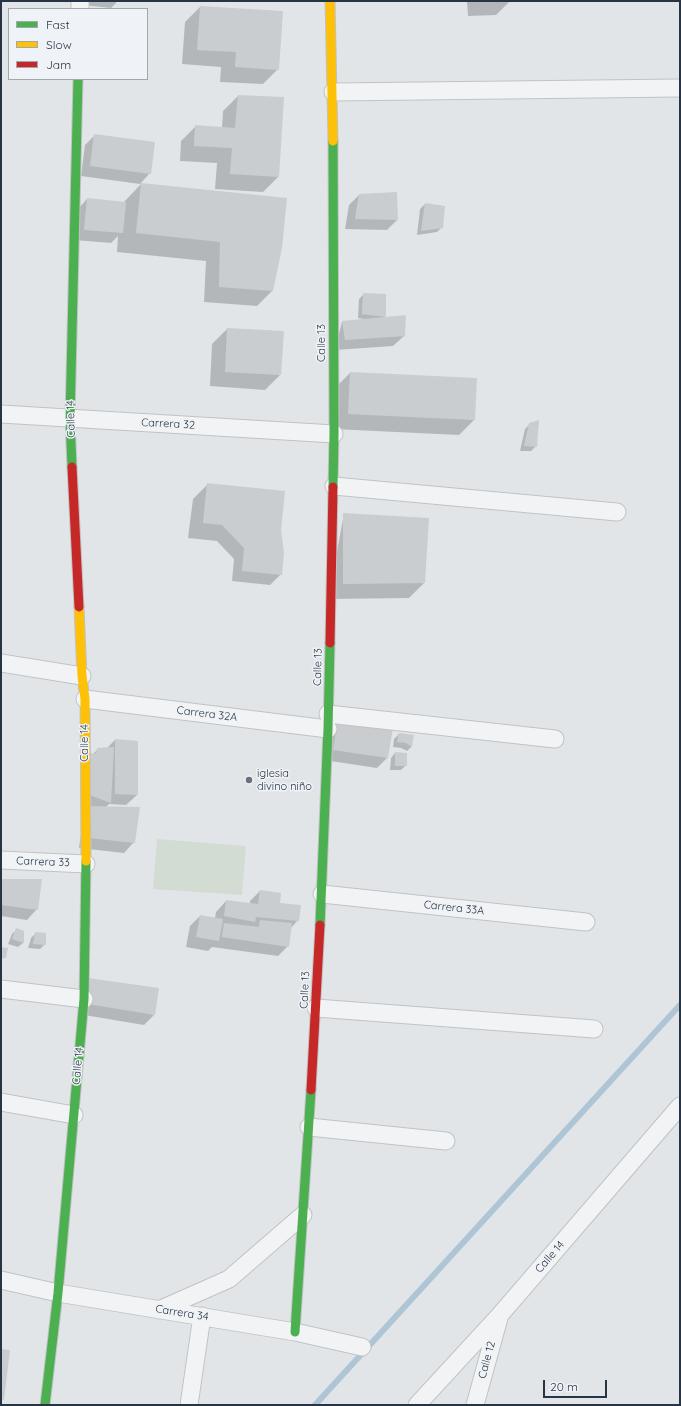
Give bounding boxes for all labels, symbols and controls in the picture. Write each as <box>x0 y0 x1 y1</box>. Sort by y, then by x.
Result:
legend <box>8 8 148 80</box>
text: Fast <box>46 17 70 32</box>
text: Slow <box>46 37 72 52</box>
text: Jam <box>46 57 71 72</box>
street label: Calle 13 <box>315 324 329 362</box>
street label: Calle 14 <box>64 400 78 438</box>
street label: Carrera 32 <box>141 416 195 432</box>
street label: Calle 13 <box>311 648 325 686</box>
street label: Carrera 32A <box>176 704 238 724</box>
street label: Calle 14 <box>78 724 92 762</box>
place label: iglesia divino niño <box>257 767 312 793</box>
marker: iglesia divino niño <box>244 775 254 785</box>
street label: Carrera 33 <box>16 854 70 870</box>
street label: Carrera 33A <box>423 898 485 918</box>
street label: Calle 13 <box>297 971 313 1009</box>
street label: Calle 14 <box>70 1047 86 1085</box>
street label: Calle 14 <box>533 1238 567 1276</box>
street label: Carrera 34 <box>154 1302 210 1324</box>
street label: Calle 12 <box>476 1340 498 1380</box>
scale bar <box>545 1372 609 1398</box>
text: 20 m <box>550 1379 578 1394</box>

